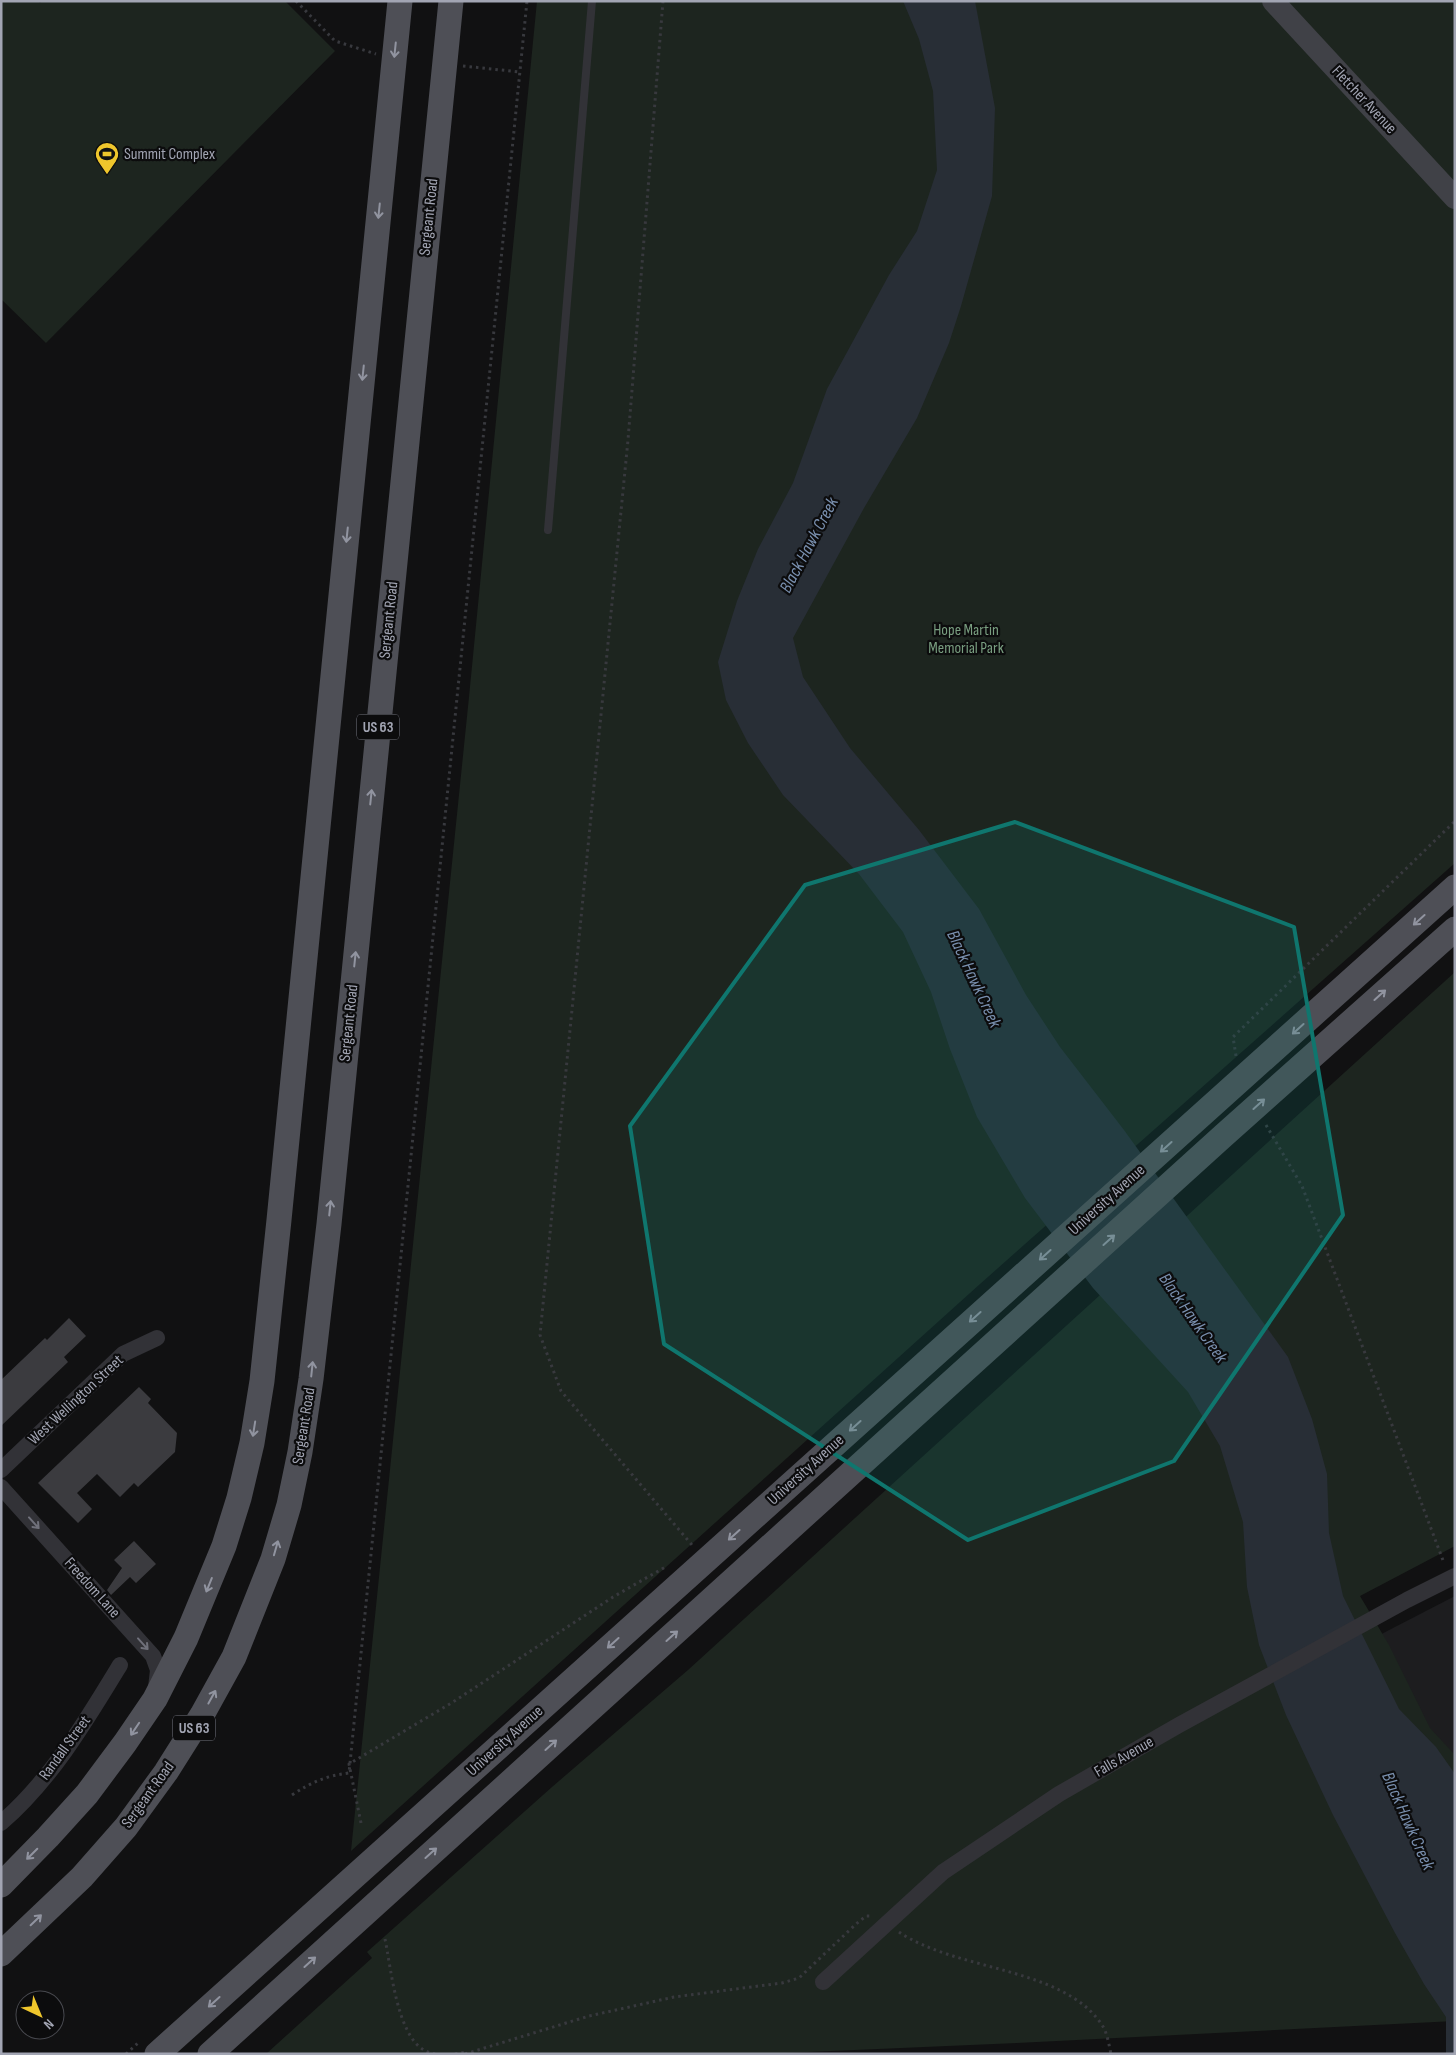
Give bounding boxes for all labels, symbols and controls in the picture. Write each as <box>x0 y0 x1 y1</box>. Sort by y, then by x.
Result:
one-way arrow <box>390 41 400 57</box>
street label: Fletcher Avenue <box>1328 62 1400 138</box>
sports icon: Summit Complex <box>94 141 120 175</box>
place label: Summit Complex <box>124 145 215 164</box>
street label: Sergeant Road <box>416 178 442 256</box>
one-way arrow <box>374 203 384 219</box>
one-way arrow <box>358 365 368 381</box>
water label: Black Hawk Creek <box>775 493 843 596</box>
one-way arrow <box>342 527 352 543</box>
street label: Sergeant Road <box>376 581 402 659</box>
park label: Hope Martin Memorial Park <box>928 621 1004 658</box>
road number: US 63 <box>357 714 399 740</box>
one-way arrow <box>366 790 376 806</box>
one-way arrow <box>1412 914 1425 926</box>
water label: Black Hawk Creek <box>942 927 1006 1032</box>
one-way arrow <box>350 951 360 967</box>
street label: Sergeant Road <box>336 984 362 1062</box>
one-way arrow <box>1374 990 1387 1001</box>
one-way arrow <box>1291 1023 1304 1034</box>
one-way arrow <box>1252 1098 1265 1109</box>
one-way arrow <box>1160 1141 1173 1153</box>
street label: University Avenue <box>1065 1161 1149 1239</box>
one-way arrow <box>325 1200 335 1216</box>
one-way arrow <box>1103 1234 1116 1246</box>
one-way arrow <box>1039 1249 1052 1260</box>
water label: Black Hawk Creek <box>1154 1269 1232 1368</box>
one-way arrow <box>969 1311 982 1323</box>
street label: West Wellington Street <box>24 1351 128 1449</box>
one-way arrow <box>307 1362 317 1378</box>
street label: Sergeant Road <box>289 1386 319 1466</box>
one-way arrow <box>848 1420 861 1432</box>
one-way arrow <box>248 1421 258 1437</box>
street label: University Avenue <box>764 1431 848 1509</box>
one-way arrow <box>28 1517 40 1530</box>
one-way arrow <box>727 1529 740 1540</box>
one-way arrow <box>272 1541 282 1557</box>
street label: Freedom Lane <box>60 1554 124 1622</box>
one-way arrow <box>203 1577 213 1592</box>
one-way arrow <box>665 1630 678 1642</box>
one-way arrow <box>137 1637 148 1650</box>
one-way arrow <box>607 1637 620 1649</box>
one-way arrow <box>207 1690 217 1705</box>
street label: University Avenue <box>463 1702 547 1780</box>
street label: Randall Street <box>35 1712 95 1784</box>
road number: US 63 <box>173 1716 215 1740</box>
one-way arrow <box>129 1722 140 1736</box>
street label: Falls Avenue <box>1091 1732 1157 1782</box>
one-way arrow <box>545 1739 558 1750</box>
street label: Sergeant Road <box>118 1758 178 1832</box>
water label: Black Hawk Creek <box>1377 1769 1439 1874</box>
one-way arrow <box>25 1848 38 1860</box>
one-way arrow <box>424 1848 437 1859</box>
one-way arrow <box>30 1914 43 1926</box>
one-way arrow <box>303 1957 316 1968</box>
north arrow <box>15 1990 65 2040</box>
one-way arrow <box>208 1997 221 2008</box>
text: N <box>40 2015 57 2033</box>

